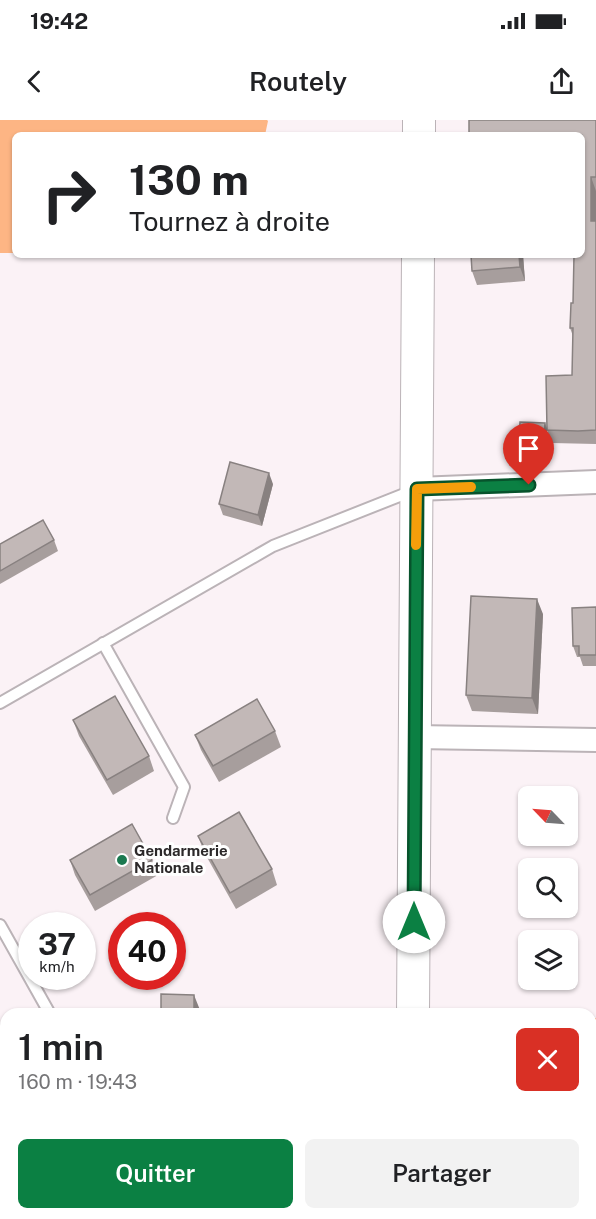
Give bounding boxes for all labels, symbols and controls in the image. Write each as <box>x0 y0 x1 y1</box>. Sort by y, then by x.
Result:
text: 19:42 <box>30 8 88 34</box>
icon: back <box>18 65 51 98</box>
text: Routely <box>249 65 347 97</box>
icon: share <box>545 65 578 98</box>
text: 130 m <box>129 155 249 204</box>
icon: right <box>30 156 108 234</box>
text: Tournez à droite <box>129 205 330 237</box>
pin <box>503 423 554 485</box>
icon: arrive <box>512 432 545 465</box>
north arrow <box>518 786 578 846</box>
map controls <box>518 786 578 990</box>
place label: Gendarmerie Nationale <box>134 842 228 876</box>
marker: Gendarmerie Nationale <box>115 853 129 867</box>
button: search <box>518 858 578 918</box>
position arrow <box>382 890 446 954</box>
speed limit sign: 40 <box>108 912 186 990</box>
text: 37 <box>38 926 76 962</box>
button: layers <box>518 930 578 990</box>
text: km/h <box>39 958 75 975</box>
text: 1 min <box>18 1026 104 1068</box>
button: close <box>516 1028 579 1091</box>
text: 160 m · 19:43 <box>18 1070 137 1094</box>
button: Quitter <box>18 1139 293 1208</box>
button: Partager <box>305 1139 579 1208</box>

